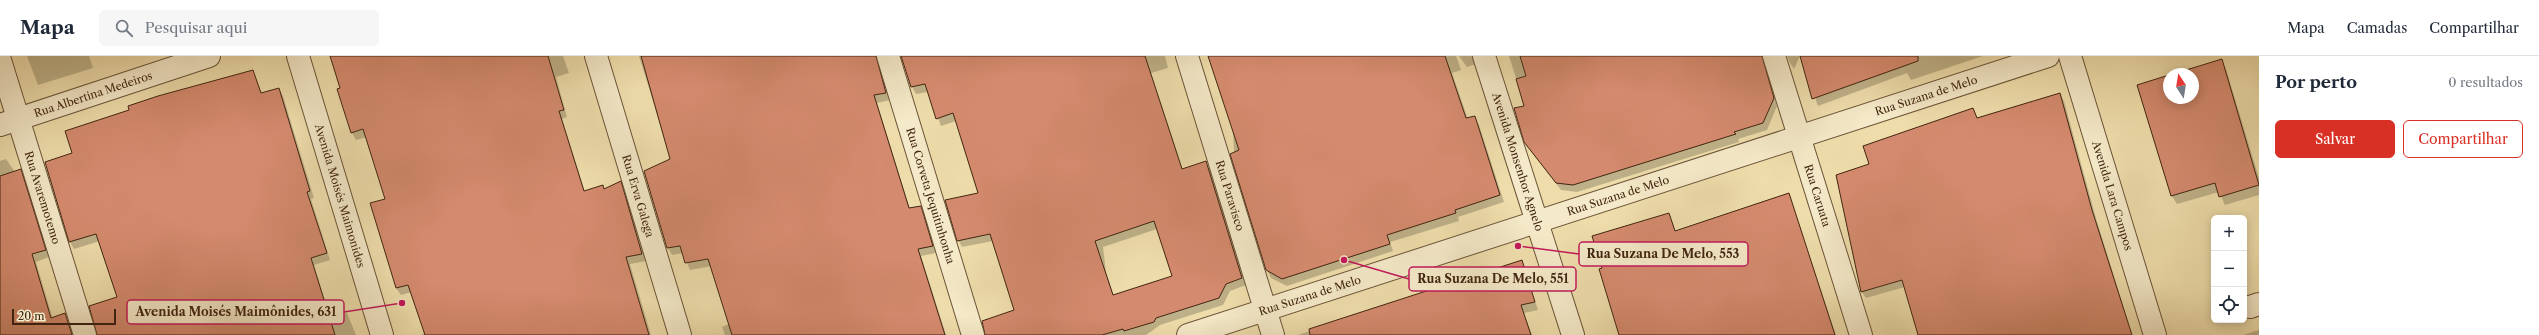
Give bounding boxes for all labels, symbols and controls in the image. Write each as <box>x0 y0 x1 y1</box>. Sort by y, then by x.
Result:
search box <box>99 10 379 46</box>
text: Mapa <box>20 16 75 39</box>
icon: search <box>113 17 135 39</box>
text: Pesquisar aqui <box>145 18 247 37</box>
text: Mapa <box>2287 19 2325 37</box>
text: Camadas <box>2347 19 2407 37</box>
text: Compartilhar <box>2429 19 2519 37</box>
street label: Rua Albertina Medeiros <box>32 68 154 120</box>
north arrow <box>2163 68 2199 104</box>
street label: Rua Suzana de Melo <box>1873 72 1979 119</box>
text: Por perto <box>2275 72 2357 92</box>
text: 0 resultados <box>2448 74 2523 90</box>
street label: Avenida Monsenhor Agnelo <box>1489 90 1546 233</box>
button: Salvar <box>2275 120 2395 158</box>
button: Compartilhar <box>2403 120 2523 158</box>
street label: Avenida Moisés Maimonides <box>312 121 368 270</box>
street label: Rua Corveta Jequitinhonha <box>903 126 958 266</box>
street label: Avenida Lara Campos <box>2089 138 2136 252</box>
street label: Rua Avaremotemo <box>22 149 64 246</box>
street label: Rua Erva Galega <box>619 153 657 239</box>
street label: Rua Paravisco <box>1213 159 1248 233</box>
street label: Rua Caruata <box>1801 162 1834 229</box>
street label: Rua Suzana de Melo <box>1565 172 1671 219</box>
map controls <box>2211 215 2247 323</box>
button: + <box>2211 215 2247 251</box>
callout: Rua Suzana De Melo, 553 <box>1579 242 1748 266</box>
text: Rua Suzana De Melo, 553 <box>1587 246 1740 261</box>
button: − <box>2211 251 2247 287</box>
callout: Rua Suzana De Melo, 551 <box>1409 267 1576 291</box>
text: Rua Suzana De Melo, 551 <box>1417 271 1569 286</box>
street label: Rua Suzana de Melo <box>1257 272 1363 319</box>
button: locate <box>2211 287 2247 323</box>
callout: Avenida Moisés Maimônides, 631 <box>127 300 344 324</box>
text: Avenida Moisés Maimônides, 631 <box>134 304 337 319</box>
scale bar <box>12 307 116 326</box>
text: 20 m <box>18 309 44 323</box>

